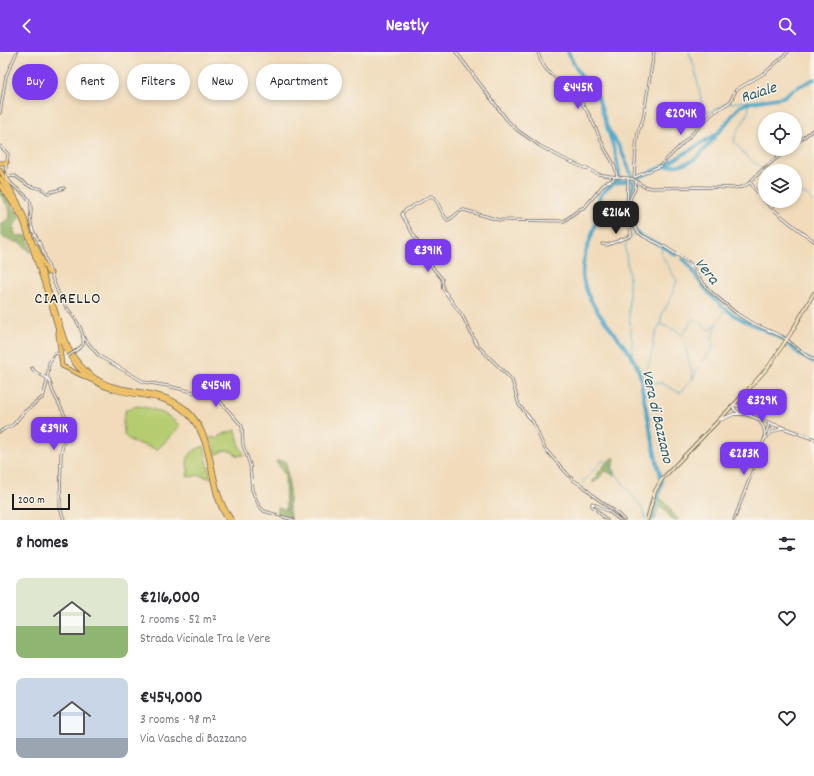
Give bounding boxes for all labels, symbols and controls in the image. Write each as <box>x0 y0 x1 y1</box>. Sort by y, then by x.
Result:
text: Nestly <box>386 14 428 39</box>
icon: back <box>16 15 38 37</box>
icon: search <box>776 15 798 37</box>
chip: Buy <box>12 64 58 100</box>
chip: Rent <box>66 64 119 100</box>
chip: Filters <box>127 64 190 100</box>
chip: New <box>198 64 248 100</box>
chip: Apartment <box>256 64 342 100</box>
pin: €445K <box>550 76 606 110</box>
water label: Raiale <box>738 76 781 110</box>
text: €445K <box>563 79 593 98</box>
pin: €204K <box>653 102 709 136</box>
text: €204K <box>665 105 697 124</box>
map controls <box>758 112 802 208</box>
button: locate <box>758 112 802 156</box>
button: layers <box>758 164 802 208</box>
pin: €216K <box>588 201 644 235</box>
text: €216K <box>602 204 630 223</box>
pin: €391K <box>400 239 456 273</box>
text: €391K <box>414 242 442 261</box>
water label: Vera <box>688 253 725 291</box>
district label: CIARELLO <box>35 288 101 311</box>
water label: Vera di Bazzano <box>635 368 679 466</box>
pin: €454K <box>188 374 244 408</box>
text: €454K <box>201 377 231 396</box>
pin: €329K <box>734 389 790 423</box>
text: €329K <box>747 392 777 411</box>
pin: €391K <box>26 417 82 451</box>
text: €391K <box>40 420 68 439</box>
pin: €283K <box>716 442 772 476</box>
text: €283K <box>729 445 759 464</box>
scale bar <box>12 492 70 511</box>
text: 200 m <box>18 493 45 509</box>
text: 8 homes <box>16 532 68 556</box>
icon: filters <box>776 533 798 555</box>
text: €216,000 <box>140 587 200 611</box>
icon: home <box>48 594 96 642</box>
icon: heart <box>776 607 798 629</box>
text: 2 rooms · 52 m² <box>140 611 217 630</box>
text: Strada Vicinale Tra le Vere <box>140 630 270 649</box>
text: €454,000 <box>140 687 203 711</box>
icon: home <box>48 694 96 742</box>
icon: heart <box>776 707 798 729</box>
text: 3 rooms · 98 m² <box>140 711 216 730</box>
text: Via Vasche di Bazzano <box>140 730 247 749</box>

